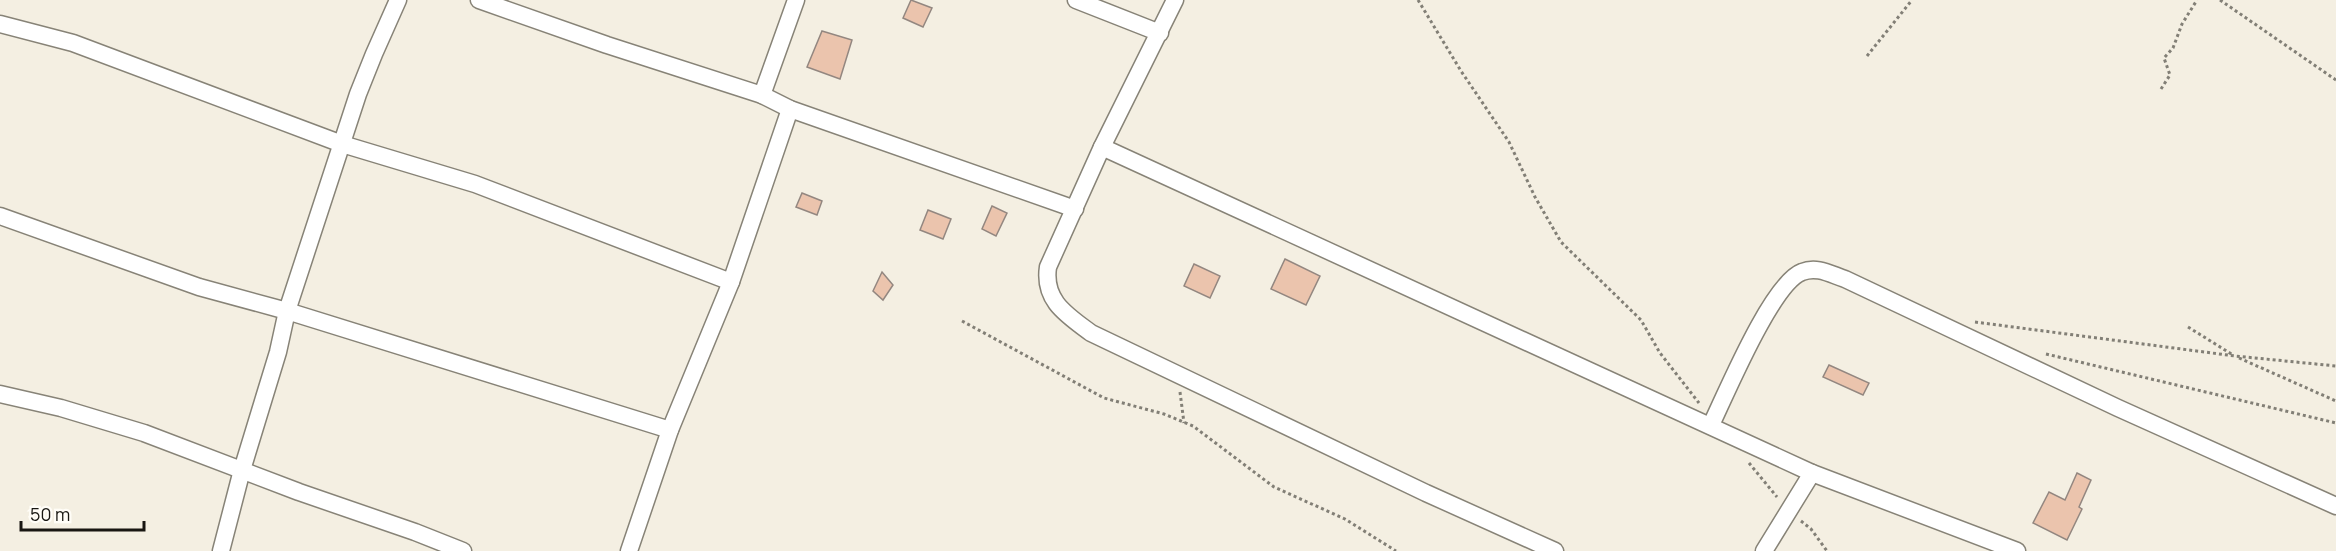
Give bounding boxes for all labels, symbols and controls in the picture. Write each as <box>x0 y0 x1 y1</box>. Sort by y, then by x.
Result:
scale bar <box>21 494 144 532</box>
text: 50 m <box>30 502 70 526</box>

